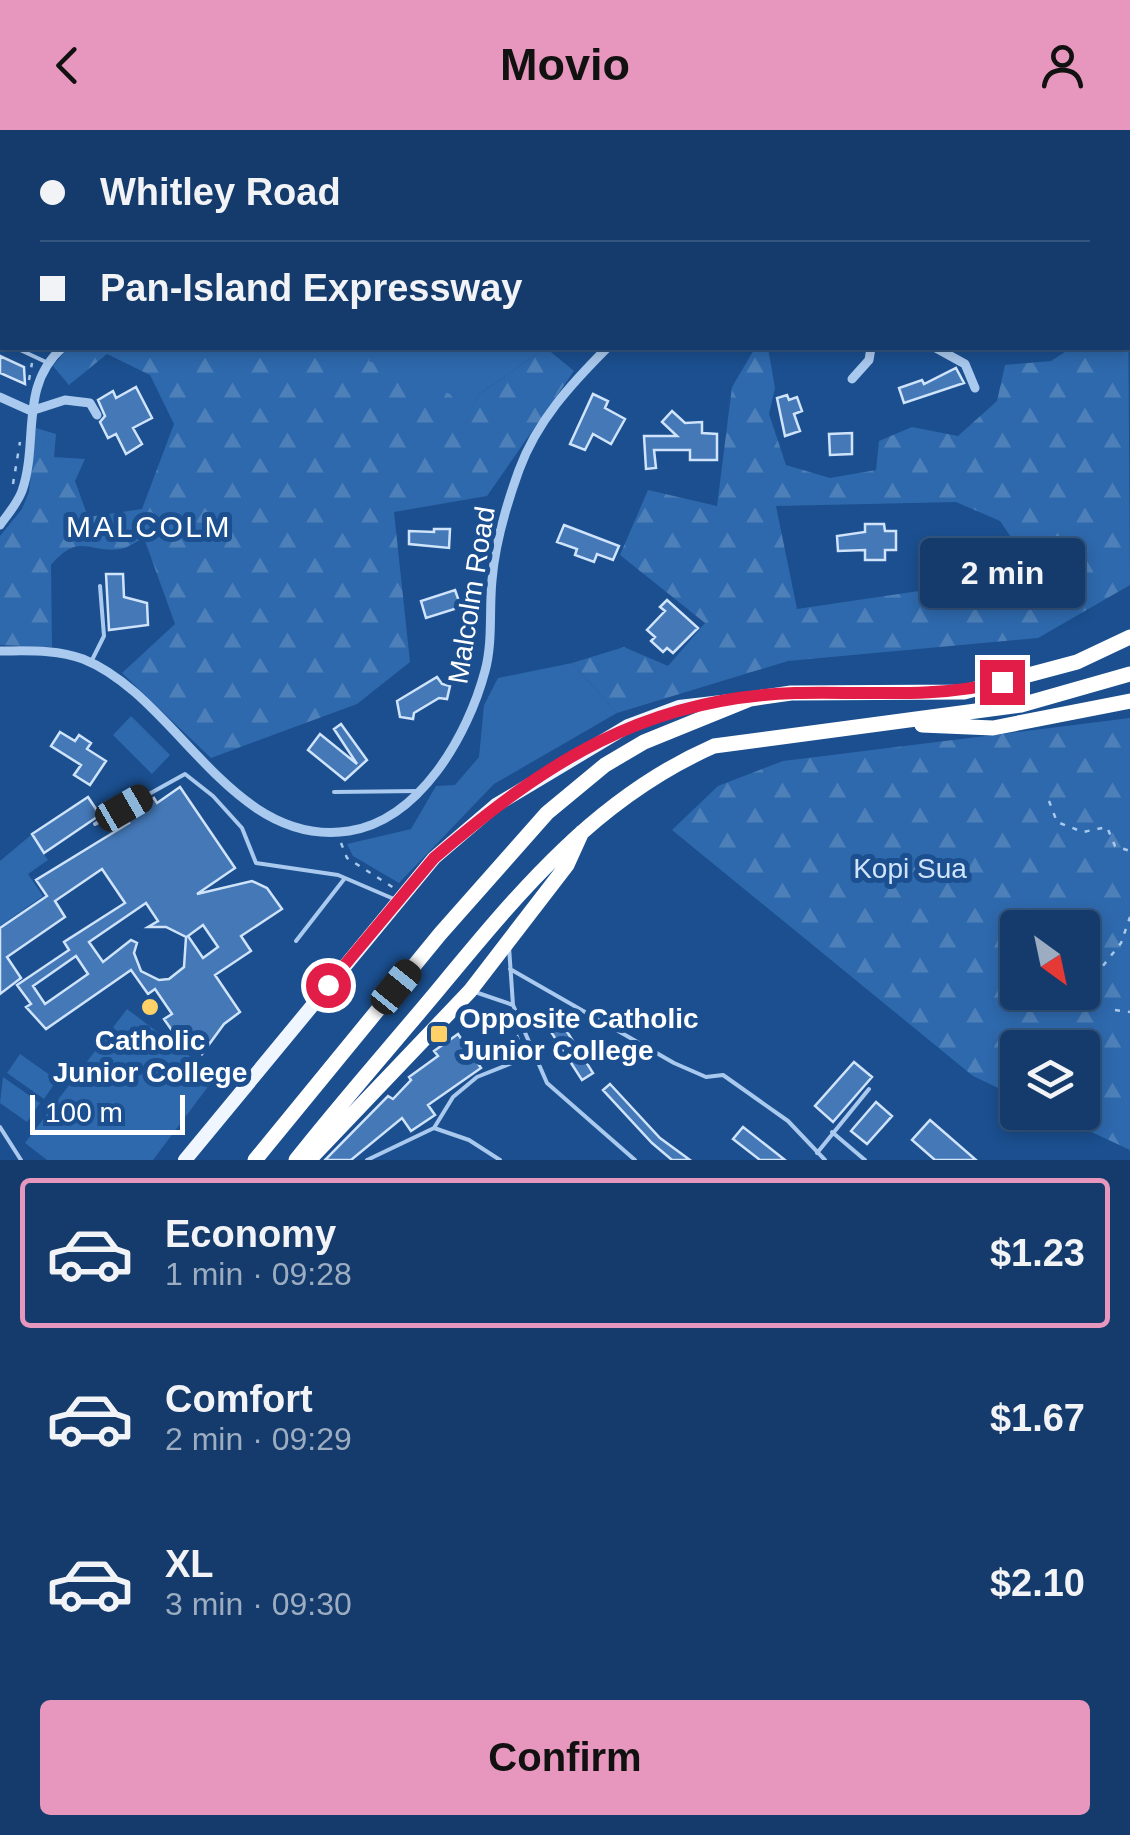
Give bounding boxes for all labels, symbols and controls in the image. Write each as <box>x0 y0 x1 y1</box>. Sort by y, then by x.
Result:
icon: back <box>40 38 95 93</box>
icon: person <box>1035 38 1090 93</box>
text: Movio <box>500 39 630 90</box>
text: Whitley Road <box>100 171 341 213</box>
text: Pan-Island Expressway <box>100 267 522 309</box>
street label: Malcolm Road <box>442 504 501 686</box>
district label: MALCOLM <box>66 510 232 543</box>
callout: 2 min <box>920 537 1084 607</box>
text: 2 min <box>961 555 1044 591</box>
route end <box>980 660 1025 705</box>
car <box>91 780 157 836</box>
park label: Kopi Sua <box>853 853 967 884</box>
north arrow <box>1000 910 1100 1010</box>
map controls <box>1000 910 1100 1130</box>
car <box>365 954 427 1020</box>
route start <box>306 963 351 1008</box>
marker: Catholic Junior College <box>139 996 161 1018</box>
place label: Opposite Catholic Junior College <box>459 1003 699 1066</box>
marker: Opposite Catholic Junior College <box>428 1023 450 1045</box>
place label: Catholic Junior College <box>53 1025 247 1088</box>
button: layers <box>1000 1030 1100 1130</box>
scale bar <box>30 1090 185 1134</box>
text: 100 m <box>45 1097 123 1128</box>
icon: car <box>45 1208 135 1298</box>
text: Economy <box>165 1213 336 1255</box>
text: $1.23 <box>990 1232 1085 1274</box>
text: 1 min · 09:28 <box>165 1256 352 1292</box>
icon: car <box>45 1373 135 1463</box>
text: Comfort <box>165 1378 313 1420</box>
text: $1.67 <box>990 1397 1085 1439</box>
text: 2 min · 09:29 <box>165 1421 352 1457</box>
icon: car <box>45 1538 135 1628</box>
text: XL <box>165 1543 214 1585</box>
text: $2.10 <box>990 1562 1085 1604</box>
text: 3 min · 09:30 <box>165 1586 352 1622</box>
button: Confirm <box>40 1700 1090 1815</box>

